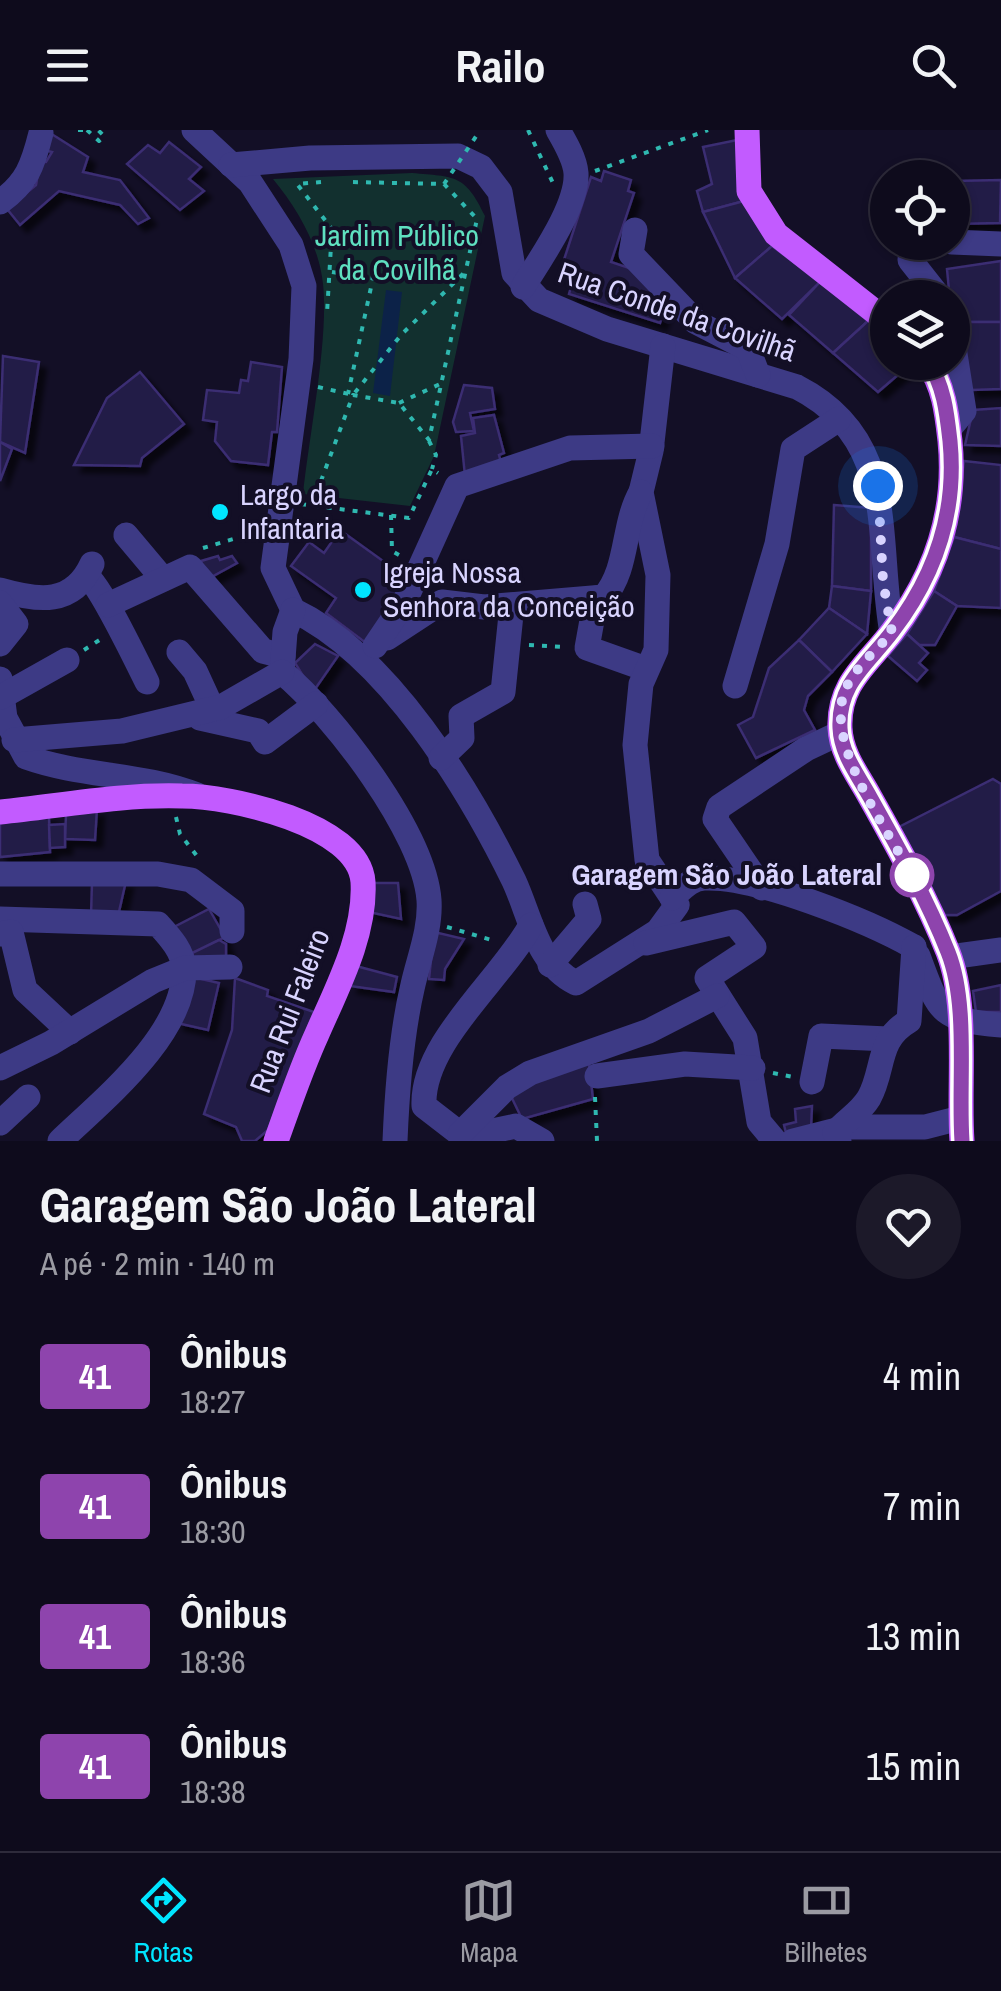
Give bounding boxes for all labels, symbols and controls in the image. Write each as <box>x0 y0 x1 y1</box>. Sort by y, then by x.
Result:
text: Railo <box>455 35 546 96</box>
icon: menu <box>40 38 95 93</box>
icon: search <box>906 38 961 93</box>
map controls <box>870 160 970 380</box>
button: locate <box>870 160 970 260</box>
park label: Jardim Público da Covilhã <box>315 215 479 289</box>
street label: Rua Conde da Covilhã <box>553 252 802 371</box>
button: layers <box>870 280 970 380</box>
your location <box>853 461 903 511</box>
place label: Largo da Infantaria <box>240 474 344 548</box>
marker: Largo da Infantaria <box>209 501 231 523</box>
place label: Igreja Nossa Senhora da Conceição <box>383 552 635 626</box>
marker: Igreja Nossa Senhora da Conceição <box>352 579 374 601</box>
place label: Garagem São João Lateral <box>572 854 882 894</box>
marker: Garagem São João Lateral <box>891 854 933 896</box>
street label: Rua Rui Faleiro <box>239 923 339 1098</box>
text: Garagem São João Lateral <box>40 1172 537 1237</box>
button: heart <box>856 1174 961 1279</box>
text: A pé · 2 min · 140 m <box>40 1242 275 1285</box>
text: Ônibus <box>180 1329 287 1380</box>
text: 4 min <box>883 1351 961 1402</box>
text: 41 <box>79 1353 111 1400</box>
text: 18:27 <box>180 1380 246 1423</box>
text: Ônibus <box>180 1459 287 1510</box>
text: 7 min <box>883 1481 961 1532</box>
text: 41 <box>79 1483 111 1530</box>
text: 18:30 <box>180 1510 246 1553</box>
text: Ônibus <box>180 1589 287 1640</box>
text: 13 min <box>866 1611 961 1662</box>
text: 41 <box>79 1613 111 1660</box>
text: 18:36 <box>180 1640 246 1683</box>
text: Ônibus <box>180 1719 287 1770</box>
text: 15 min <box>866 1741 961 1792</box>
text: 41 <box>79 1743 111 1790</box>
text: 18:38 <box>180 1770 246 1813</box>
tab: Rotas <box>133 1873 193 1971</box>
tab: Mapa <box>460 1873 518 1971</box>
tab: Bilhetes <box>785 1873 868 1971</box>

